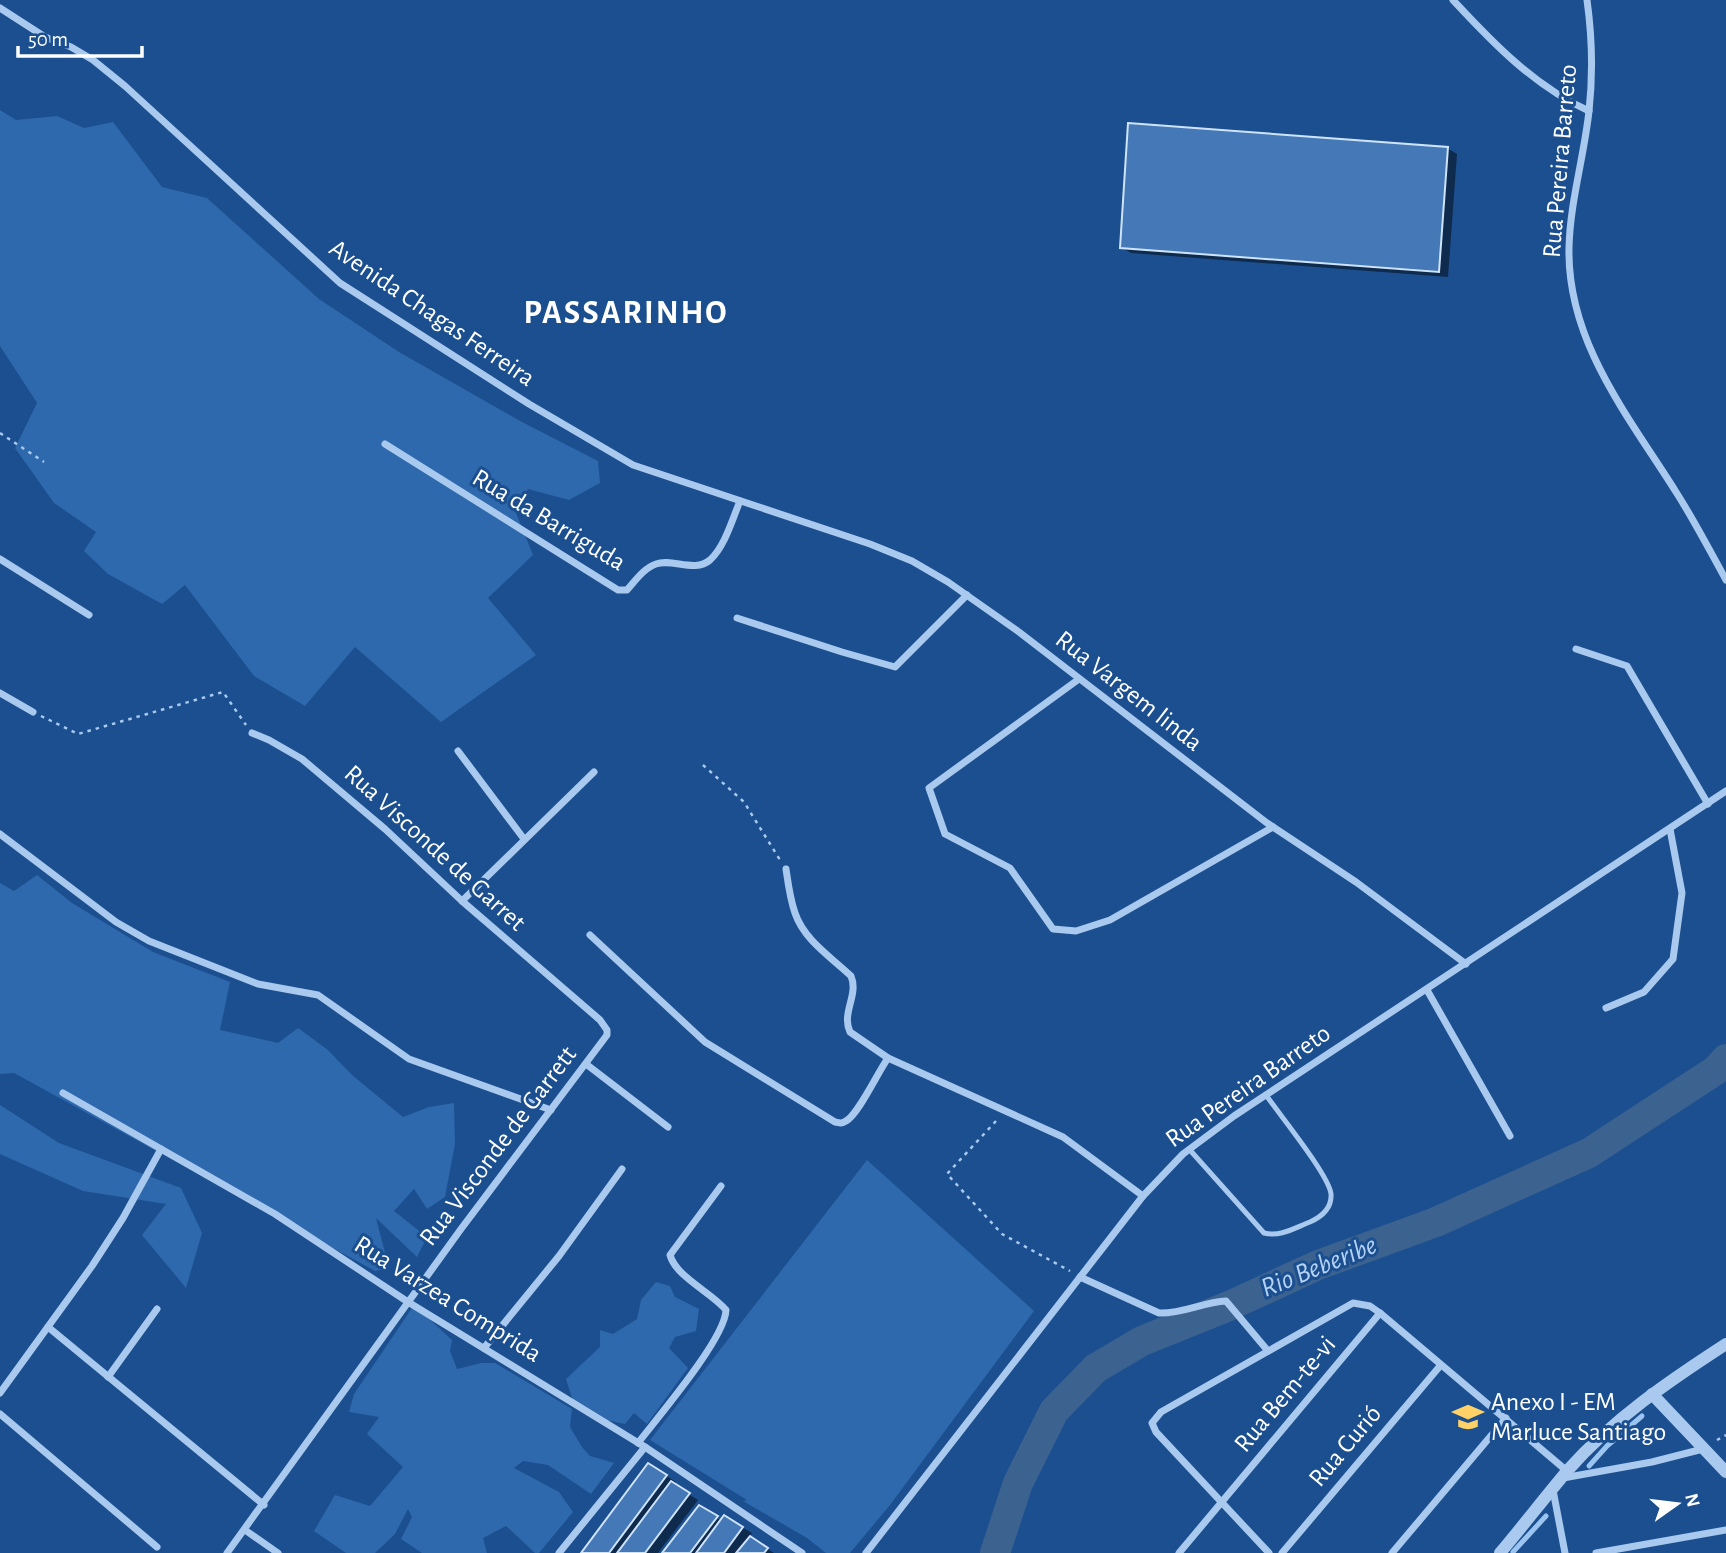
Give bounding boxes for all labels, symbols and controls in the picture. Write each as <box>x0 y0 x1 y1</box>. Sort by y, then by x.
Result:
scale bar <box>18 14 142 58</box>
text: 50 m <box>28 29 68 50</box>
street label: Rua Pereira Barreto <box>1539 63 1581 259</box>
street label: Avenida Chagas Ferreira <box>325 235 539 391</box>
district label: PASSARINHO <box>524 297 728 330</box>
street label: Rua da Barriguda <box>468 464 630 576</box>
street label: Rua Vargem linda <box>1051 626 1207 756</box>
street label: Rua Visconde de Garret <box>339 760 531 936</box>
street label: Rua Pereira Barreto <box>1161 1020 1335 1152</box>
street label: Rua Visconde de Garrett <box>415 1042 581 1250</box>
street label: Rua Varzea Comprida <box>350 1231 546 1367</box>
water label: Rio Beberibe <box>1257 1231 1381 1303</box>
street label: Rua Bem-te-vi <box>1229 1331 1341 1457</box>
place label: Anexo I - EM Marluce Santiago <box>1491 1389 1666 1445</box>
street label: Rua Curió <box>1304 1400 1386 1492</box>
school or university icon: Anexo I - EM Marluce Santiago <box>1451 1400 1485 1434</box>
north arrow <box>1642 1469 1712 1539</box>
text: N <box>1681 1492 1703 1509</box>

